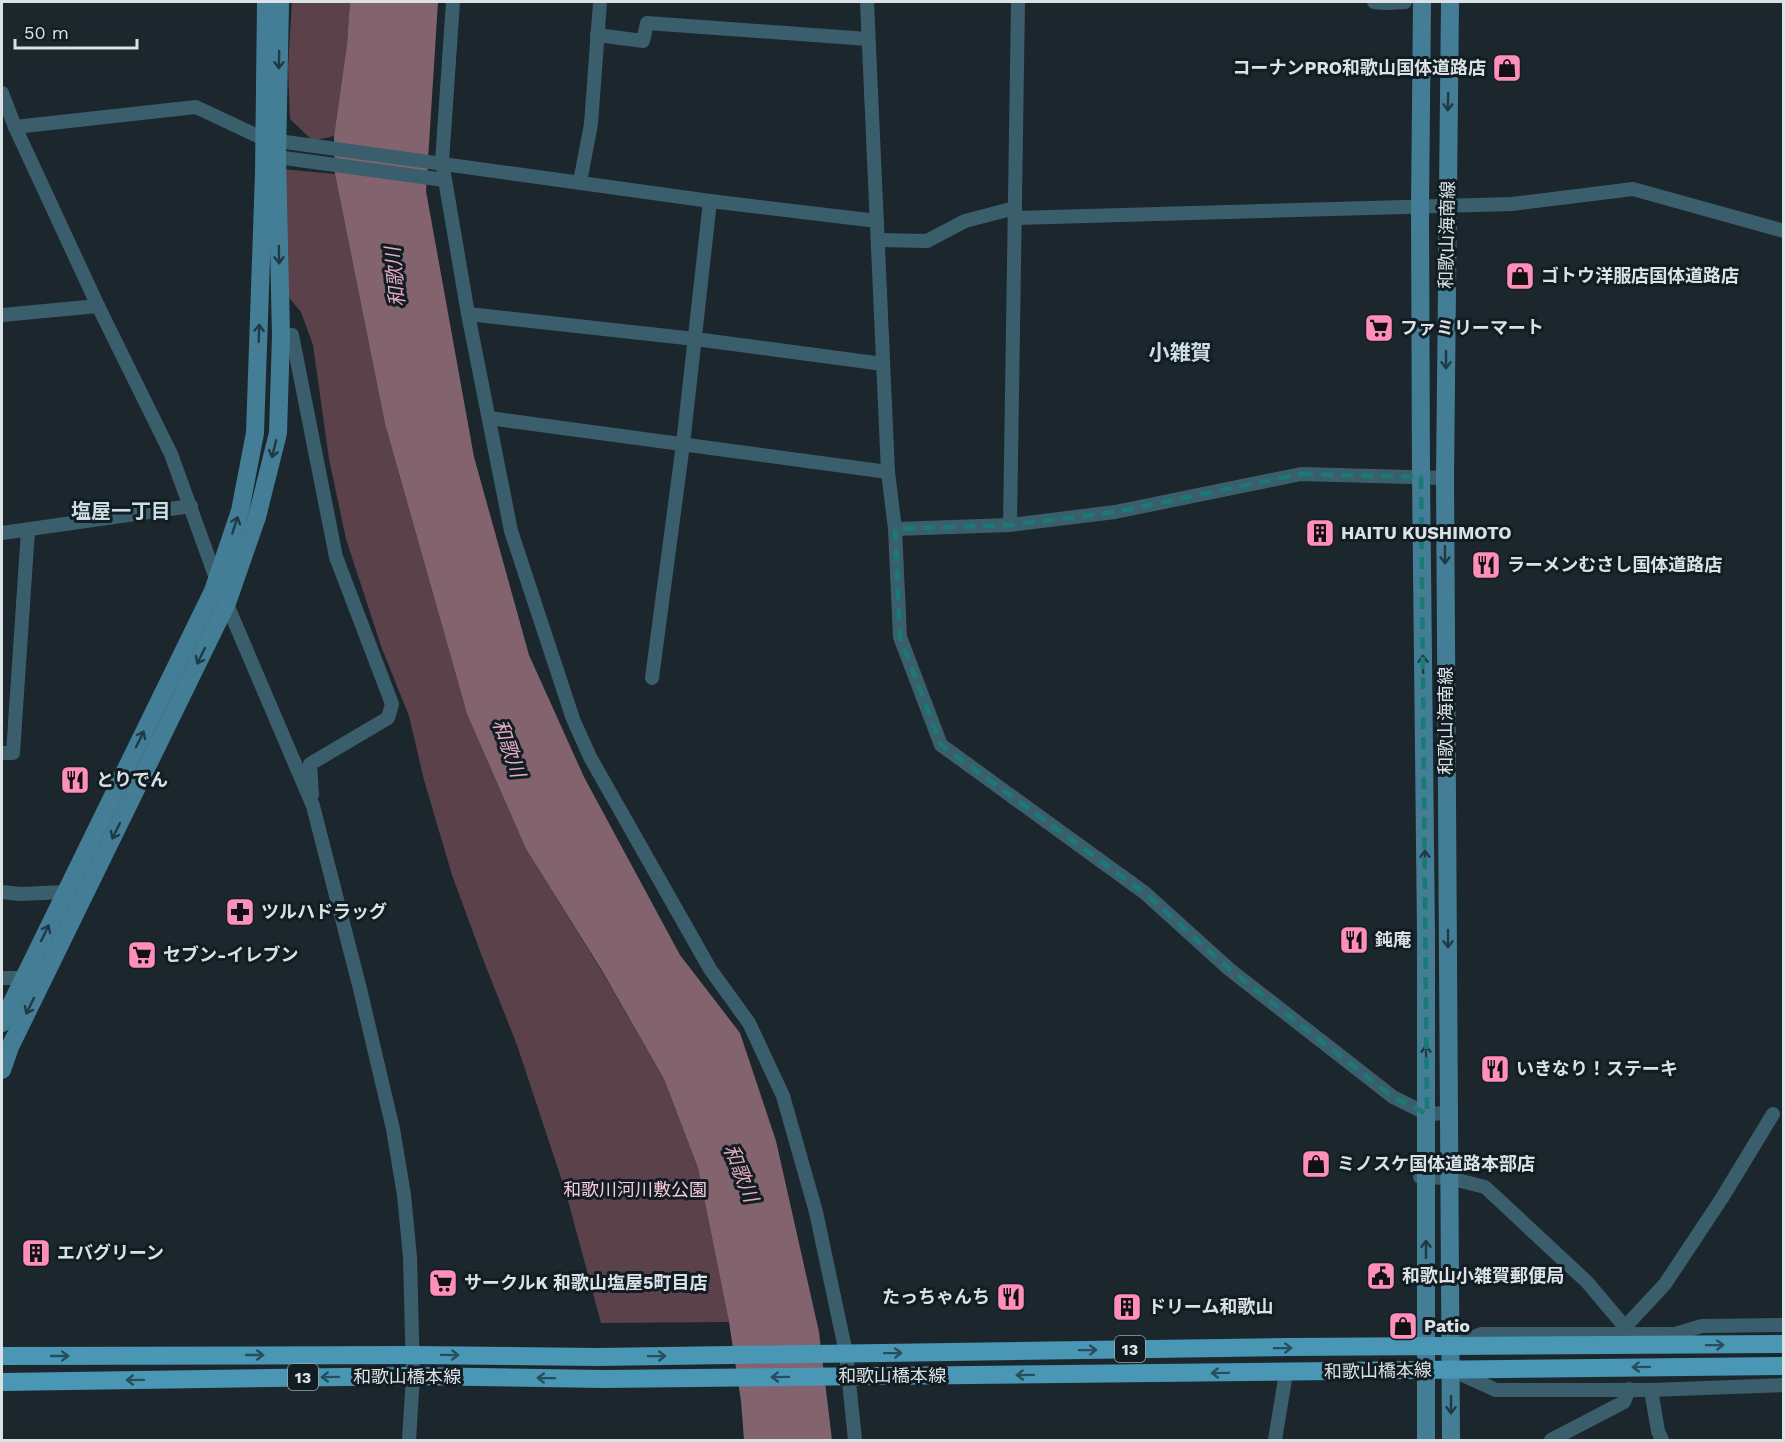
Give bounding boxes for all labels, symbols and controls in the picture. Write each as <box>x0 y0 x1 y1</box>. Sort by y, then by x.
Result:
scale bar <box>15 12 136 50</box>
text: 50 m <box>24 22 69 43</box>
one-way arrow <box>273 49 285 69</box>
shop icon: コーナンPRO和歌山国体道路店 <box>1491 52 1523 84</box>
place label: コーナンPRO和歌山国体道路店 <box>1232 57 1486 78</box>
one-way arrow <box>1442 91 1454 111</box>
street label: 和歌山海南線 <box>1435 181 1458 289</box>
one-way arrow <box>274 244 285 264</box>
water label: 和歌川 <box>380 244 410 308</box>
shop icon: ゴトウ洋服店国体道路店 <box>1504 260 1536 292</box>
place label: ゴトウ洋服店国体道路店 <box>1541 265 1739 286</box>
supermarket icon: ファミリーマート <box>1363 312 1395 344</box>
place label: ファミリーマート <box>1400 317 1544 338</box>
one-way arrow <box>253 323 264 343</box>
district label: 小雑賀 <box>1149 340 1212 365</box>
one-way arrow <box>1440 349 1452 369</box>
one-way arrow <box>268 440 279 459</box>
district label: 塩屋一丁目 <box>71 499 171 523</box>
one-way arrow <box>230 516 241 535</box>
building icon: HAITU KUSHIMOTO <box>1304 517 1336 549</box>
place label: HAITU KUSHIMOTO <box>1341 522 1512 543</box>
one-way arrow <box>1439 544 1451 564</box>
restaurant icon: ラーメンむさし国体道路店 <box>1470 549 1502 581</box>
place label: ラーメンむさし国体道路店 <box>1507 554 1722 575</box>
one-way arrow <box>195 646 207 664</box>
one-way arrow <box>1417 654 1429 674</box>
street label: 和歌山海南線 <box>1435 667 1456 775</box>
water label: 和歌川 <box>488 716 531 782</box>
one-way arrow <box>135 730 147 748</box>
restaurant icon: とりでん <box>59 764 91 796</box>
place label: とりでん <box>96 769 168 790</box>
one-way arrow <box>109 822 121 840</box>
one-way arrow <box>1419 849 1431 869</box>
pharmacy icon: ツルハドラッグ <box>224 896 256 928</box>
place label: ツルハドラッグ <box>261 901 387 922</box>
one-way arrow <box>40 924 51 942</box>
restaurant icon: 鈍庵 <box>1338 924 1370 956</box>
one-way arrow <box>1442 928 1454 948</box>
place label: 鈍庵 <box>1374 929 1411 950</box>
supermarket icon: セブン-イレブン <box>126 939 158 971</box>
place label: セブン-イレブン <box>163 944 299 965</box>
one-way arrow <box>24 997 36 1015</box>
one-way arrow <box>1420 1044 1432 1064</box>
restaurant icon: いきなり！ステーキ <box>1479 1053 1511 1085</box>
place label: いきなり！ステーキ <box>1516 1058 1678 1079</box>
water label: 和歌川 <box>719 1141 764 1207</box>
shop icon: ミノスケ国体道路本部店 <box>1300 1148 1332 1180</box>
place label: ミノスケ国体道路本部店 <box>1337 1153 1535 1174</box>
park label: 和歌川河川敷公園 <box>563 1179 707 1200</box>
building icon: エバグリーン <box>20 1237 52 1269</box>
one-way arrow <box>1420 1239 1432 1259</box>
place label: エバグリーン <box>57 1242 164 1263</box>
public building icon: 和歌山小雑賀郵便局 <box>1365 1260 1397 1292</box>
place label: 和歌山小雑賀郵便局 <box>1402 1265 1564 1286</box>
supermarket icon: サークルK 和歌山塩屋5町目店 <box>427 1267 459 1299</box>
place label: サークルK 和歌山塩屋5町目店 <box>464 1272 707 1293</box>
restaurant icon: たっちゃんち <box>995 1281 1027 1313</box>
place label: たっちゃんち <box>882 1286 990 1307</box>
building icon: ドリーム和歌山 <box>1111 1291 1143 1323</box>
place label: ドリーム和歌山 <box>1148 1296 1273 1317</box>
shop icon: Patio <box>1387 1310 1419 1342</box>
place label: Patio <box>1424 1315 1470 1336</box>
road number: 13 <box>1115 1336 1145 1362</box>
one-way arrow <box>1704 1339 1724 1350</box>
one-way arrow <box>1273 1342 1293 1353</box>
one-way arrow <box>1078 1344 1098 1356</box>
one-way arrow <box>883 1347 903 1358</box>
one-way arrow <box>244 1349 264 1361</box>
one-way arrow <box>439 1349 459 1361</box>
one-way arrow <box>49 1350 69 1362</box>
one-way arrow <box>646 1350 666 1362</box>
street label: 和歌山橋本線 <box>1324 1359 1432 1382</box>
one-way arrow <box>1632 1362 1652 1373</box>
road number: 13 <box>288 1364 318 1390</box>
street label: 和歌山橋本線 <box>838 1365 946 1386</box>
street label: 和歌山橋本線 <box>353 1366 461 1387</box>
one-way arrow <box>1210 1367 1230 1379</box>
one-way arrow <box>1015 1369 1035 1381</box>
one-way arrow <box>320 1371 340 1383</box>
one-way arrow <box>771 1371 791 1383</box>
one-way arrow <box>536 1372 556 1384</box>
one-way arrow <box>125 1374 145 1386</box>
one-way arrow <box>1445 1394 1457 1414</box>

